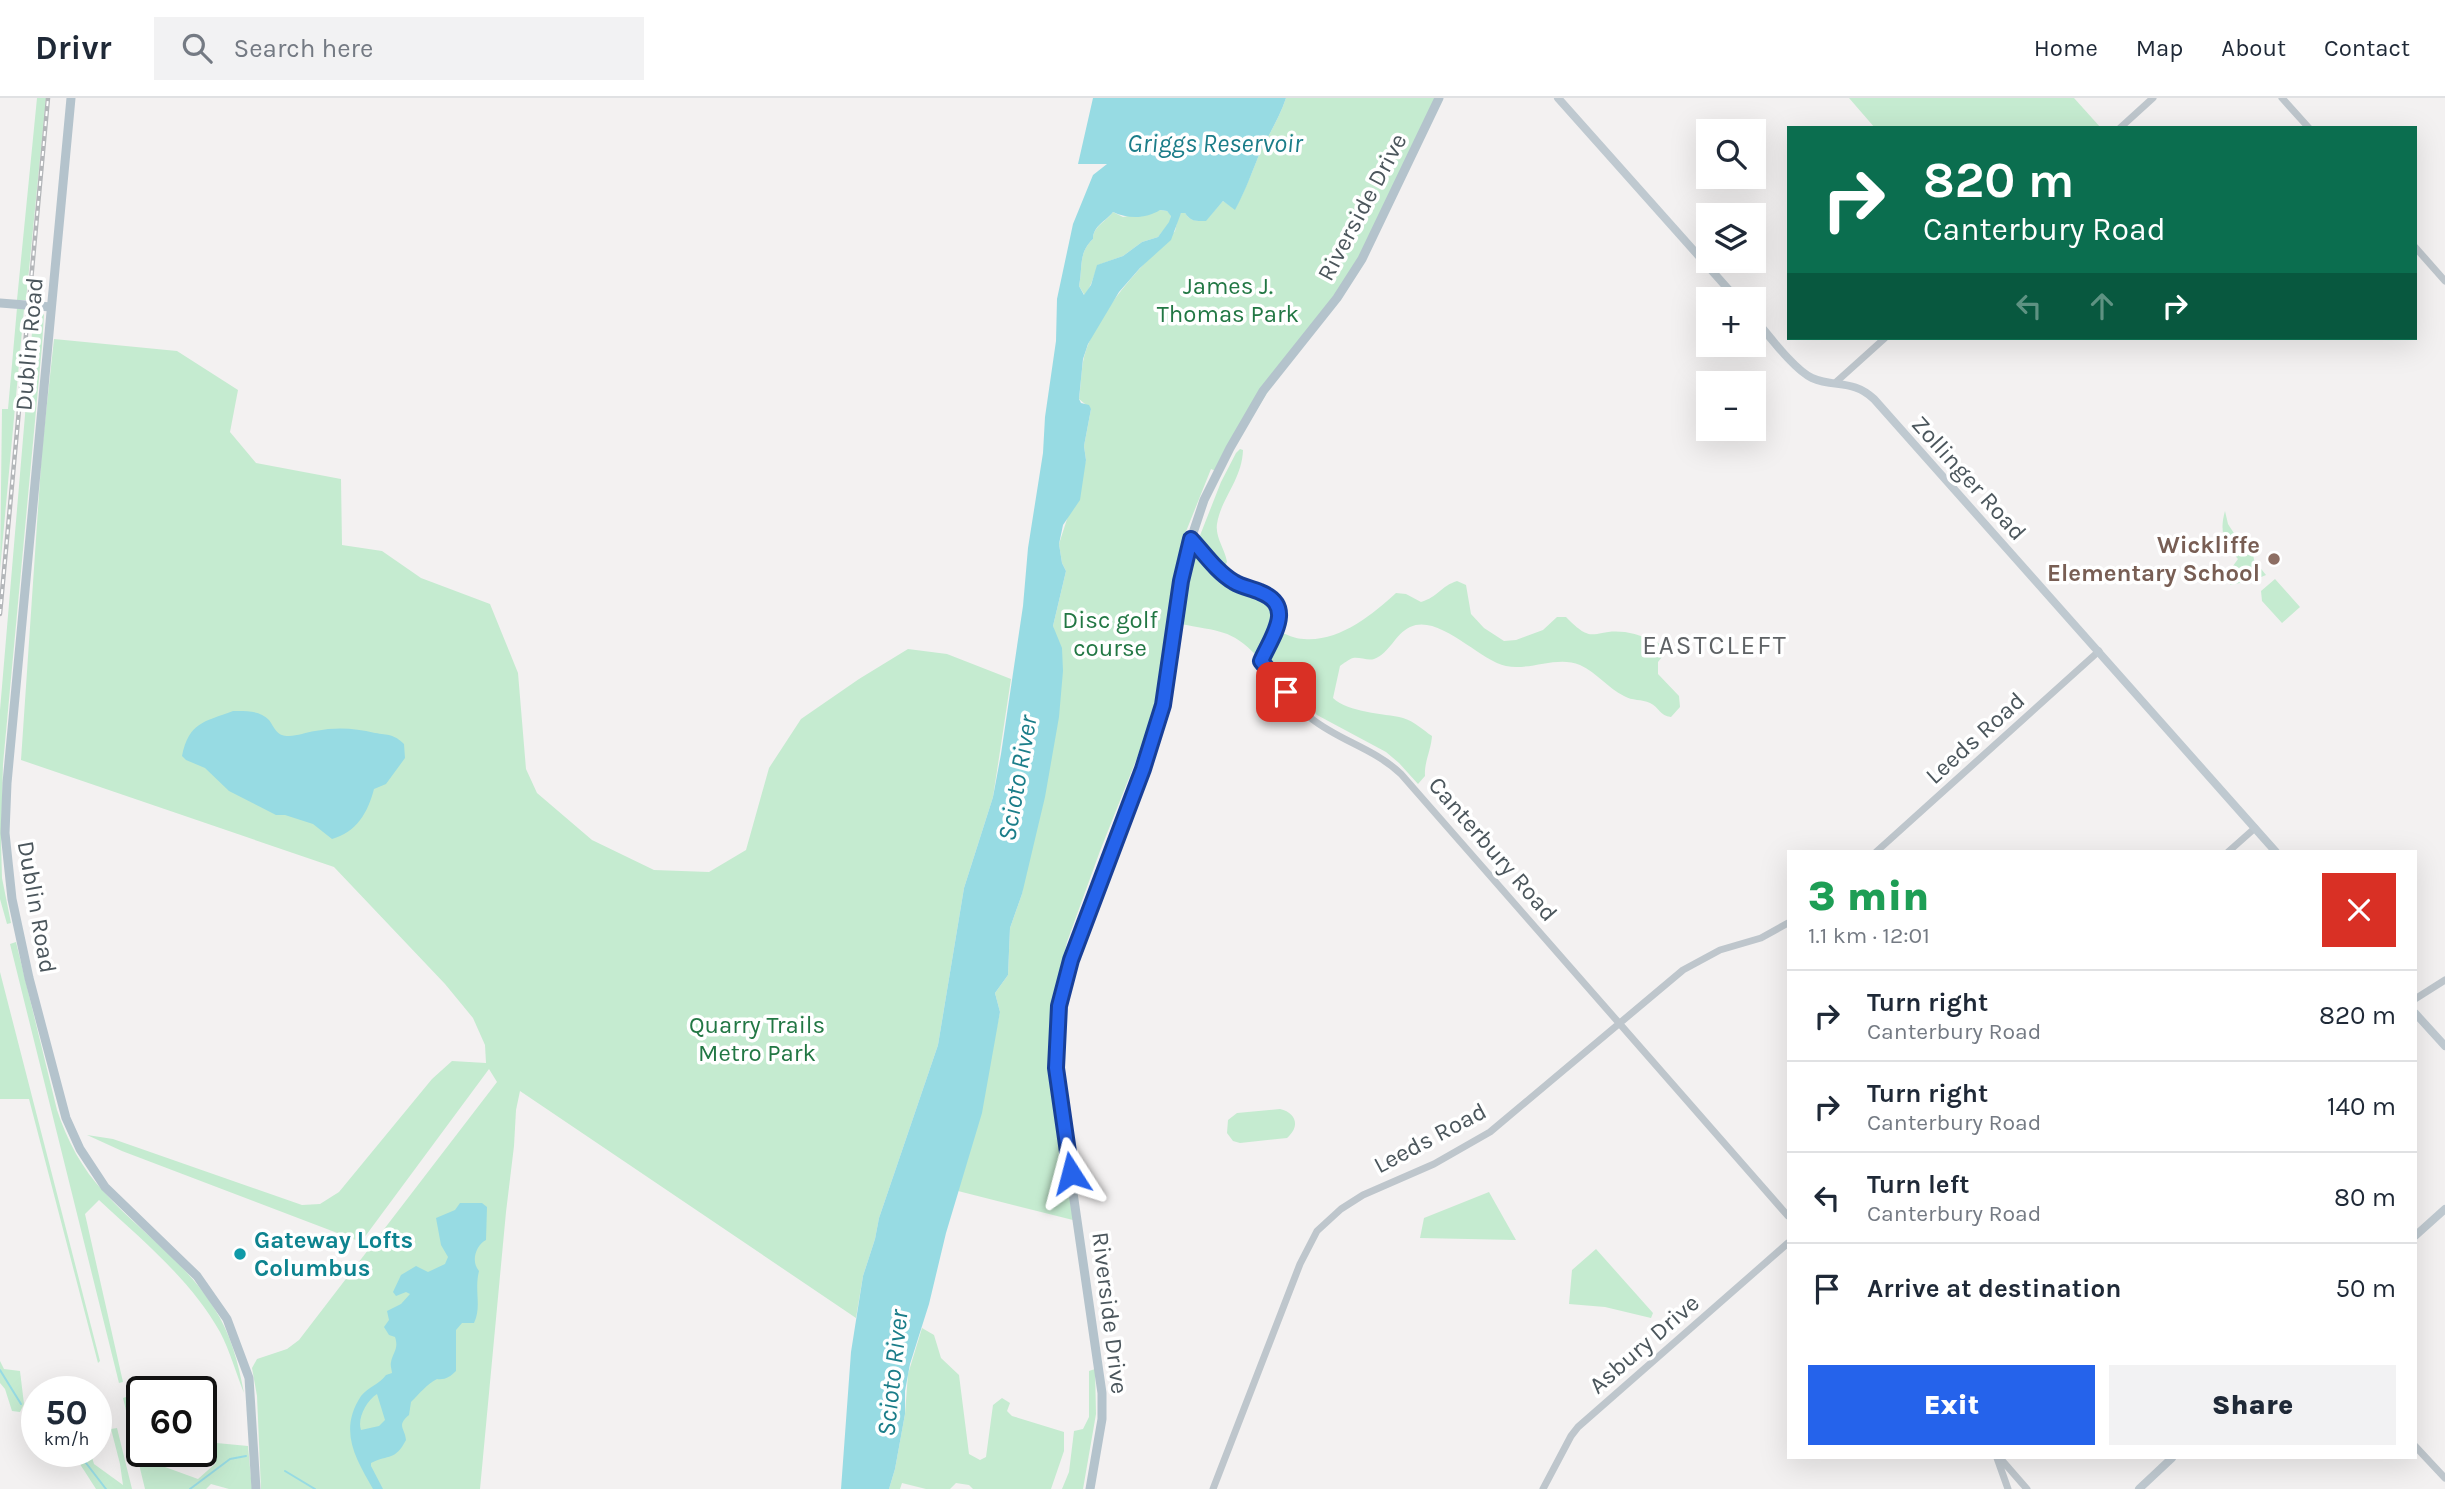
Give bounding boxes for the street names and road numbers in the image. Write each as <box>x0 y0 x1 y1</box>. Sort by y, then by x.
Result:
street label: Riverside Drive <box>1311 128 1413 286</box>
street label: Dublin Road <box>9 276 49 412</box>
street label: Zollinger Road <box>1906 410 2032 546</box>
street label: Leeds Road <box>1920 686 2030 790</box>
street label: Canterbury Road <box>1423 771 1563 927</box>
street label: Dublin Road <box>12 839 62 975</box>
street label: Leeds Road <box>1369 1097 1491 1179</box>
street label: Riverside Drive <box>1086 1230 1134 1396</box>
street label: Asbury Drive <box>1583 1289 1705 1399</box>

